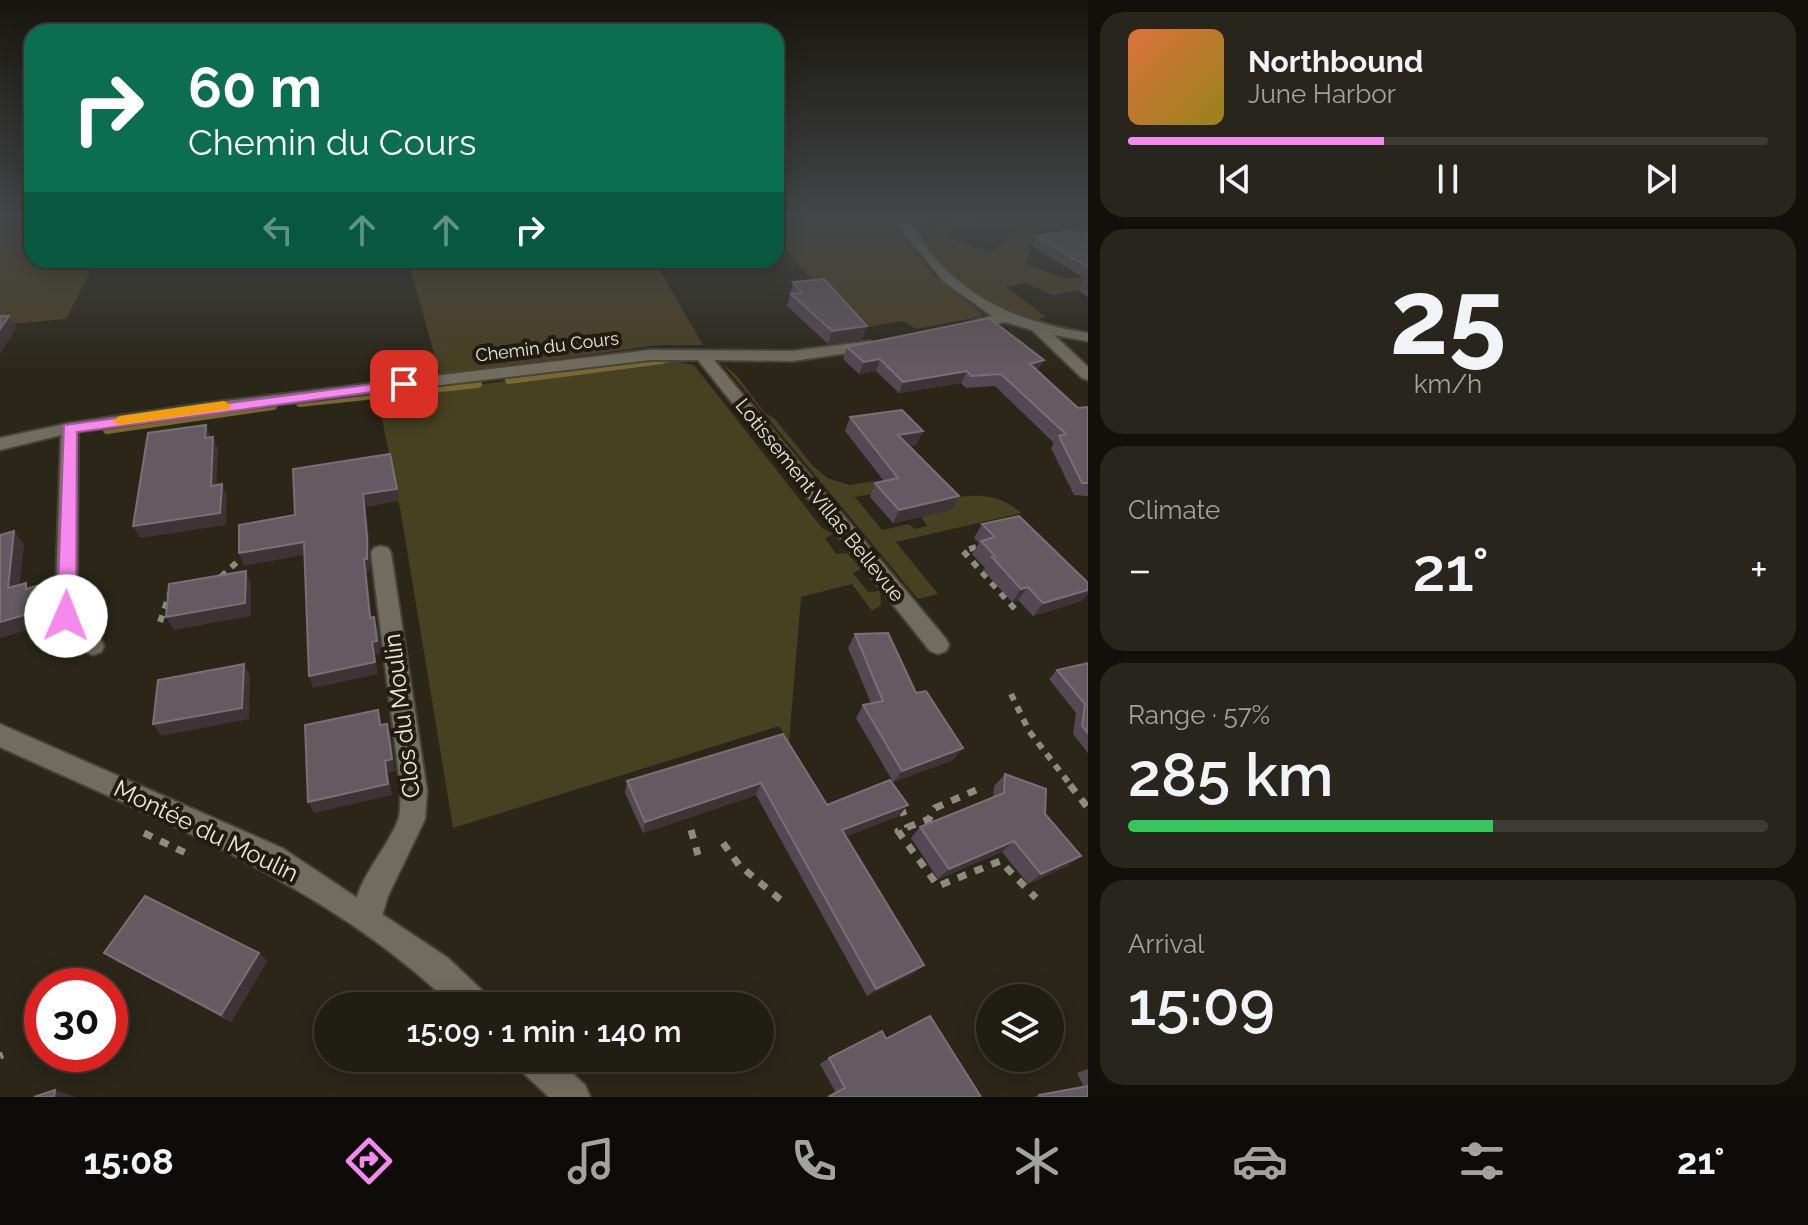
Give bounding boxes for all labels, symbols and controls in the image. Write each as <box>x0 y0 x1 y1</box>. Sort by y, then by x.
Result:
text: Northbound <box>1248 44 1423 79</box>
text: 60 m <box>188 54 322 120</box>
icon: right <box>56 56 160 160</box>
text: June Harbor <box>1248 79 1396 109</box>
text: Chemin du Cours <box>188 121 476 163</box>
icon: previous <box>1213 157 1257 201</box>
icon: pause <box>1426 157 1470 201</box>
icon: next <box>1639 157 1683 201</box>
icon: left <box>256 208 300 252</box>
icon: ahead <box>340 208 384 252</box>
icon: ahead <box>424 208 468 252</box>
icon: right <box>508 208 552 252</box>
text: 25 <box>1390 256 1506 378</box>
street label: Chemin du Cours <box>474 327 620 366</box>
pin <box>370 350 438 418</box>
icon: arrive <box>382 362 426 406</box>
text: km/h <box>1414 369 1482 399</box>
street label: Lotissement Villas Bellevue <box>731 394 909 607</box>
text: Climate <box>1128 495 1220 525</box>
text: 21° <box>1412 535 1489 605</box>
text: − <box>1128 544 1152 595</box>
text: + <box>1750 544 1768 595</box>
position arrow <box>24 574 108 658</box>
street label: Clos du Moulin <box>377 632 426 800</box>
text: Range · 57% <box>1128 700 1270 730</box>
text: 285 km <box>1128 740 1333 810</box>
street label: Montée du Moulin <box>109 773 303 888</box>
text: Arrival <box>1128 929 1204 959</box>
speed limit sign: 30 <box>24 968 128 1072</box>
text: 15:09 <box>1128 969 1275 1039</box>
map controls <box>976 984 1064 1072</box>
button: layers <box>976 984 1064 1072</box>
text: 15:09 · 1 min · 140 m <box>406 1014 682 1049</box>
icon: directions <box>341 1133 397 1189</box>
icon: music <box>563 1133 619 1189</box>
icon: phone <box>786 1133 842 1189</box>
icon: climate <box>1009 1133 1065 1189</box>
icon: car <box>1232 1133 1288 1189</box>
icon: filters <box>1454 1133 1510 1189</box>
text: 15:08 <box>83 1140 174 1182</box>
text: 21° <box>1677 1140 1725 1182</box>

